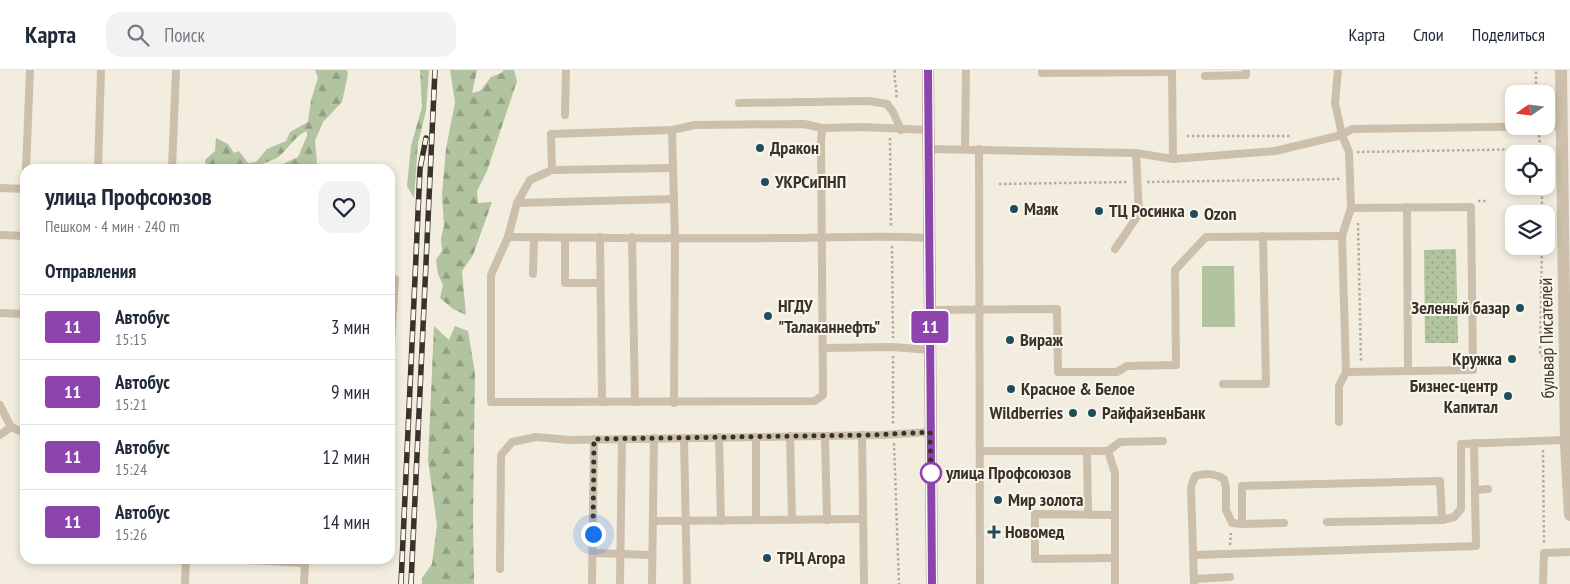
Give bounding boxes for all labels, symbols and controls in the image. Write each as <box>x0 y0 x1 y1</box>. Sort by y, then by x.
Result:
search box <box>106 12 456 57</box>
text: Карта <box>25 19 76 50</box>
icon: search <box>124 21 152 49</box>
text: Поиск <box>164 23 205 47</box>
text: Карта <box>1348 23 1385 46</box>
text: Слои <box>1413 23 1444 46</box>
text: Поделиться <box>1472 23 1545 46</box>
north arrow <box>1505 85 1555 135</box>
map controls <box>1505 85 1555 255</box>
place label: Дракон <box>770 136 819 159</box>
marker: Дракон <box>754 142 766 154</box>
button: locate <box>1505 145 1555 195</box>
place label: УКРСиПНП <box>774 170 846 193</box>
marker: УКРСиПНП <box>759 176 771 188</box>
text: улица Профсоюзов <box>45 181 212 212</box>
button: heart <box>318 181 370 233</box>
place label: Маяк <box>1024 197 1059 220</box>
place label: ТЦ Росинка <box>1109 199 1185 222</box>
place label: Ozon <box>1204 202 1237 225</box>
marker: Маяк <box>1008 203 1020 215</box>
marker: ТЦ Росинка <box>1093 205 1105 217</box>
button: layers <box>1505 205 1555 255</box>
marker: Ozon <box>1188 208 1200 220</box>
text: Пешком · 4 мин · 240 m <box>45 216 180 236</box>
text: Отправления <box>45 259 136 283</box>
street label: бульвар Писателей <box>1534 277 1559 399</box>
place label: НГДУ "Талаканнефть" <box>778 294 880 338</box>
place label: Зеленый базар <box>1411 296 1510 319</box>
marker: Зеленый базар <box>1514 302 1526 314</box>
text: Автобус <box>115 305 170 329</box>
marker: НГДУ "Талаканнефть" <box>762 310 774 322</box>
line badge: 11 <box>908 311 952 343</box>
text: 11 <box>64 315 81 338</box>
text: 3 мин <box>331 315 370 339</box>
text: 11 <box>921 315 939 338</box>
place label: Вираж <box>1020 328 1063 351</box>
text: 15:15 <box>115 329 147 349</box>
marker: Вираж <box>1004 334 1016 346</box>
place label: Кружка <box>1452 347 1502 370</box>
marker: Кружка <box>1506 353 1518 365</box>
text: Автобус <box>115 370 170 394</box>
place label: Бизнес-центр Капитал <box>1410 374 1498 418</box>
place label: Красное & Белое <box>1021 377 1135 400</box>
text: 11 <box>64 380 81 403</box>
text: 9 мин <box>331 380 370 404</box>
marker: Красное & Белое <box>1005 383 1017 395</box>
marker: Бизнес-центр Капитал <box>1502 390 1514 402</box>
text: 15:21 <box>115 394 147 414</box>
place label: Wildberries <box>988 401 1063 424</box>
place label: РайфайзенБанк <box>1102 401 1206 424</box>
marker: Wildberries <box>1067 407 1079 419</box>
marker: РайфайзенБанк <box>1086 407 1098 419</box>
text: Автобус <box>115 435 170 459</box>
text: 11 <box>64 445 81 468</box>
text: 12 мин <box>322 445 370 469</box>
text: 15:24 <box>115 459 147 479</box>
place label: улица Профсоюзов <box>945 461 1072 484</box>
marker: улица Профсоюзов <box>920 462 942 484</box>
place label: Мир золота <box>1008 488 1084 511</box>
marker: Мир золота <box>992 494 1004 506</box>
text: Автобус <box>115 500 170 524</box>
text: 11 <box>64 510 81 533</box>
text: 14 мин <box>322 510 370 534</box>
place label: Новомед <box>1005 520 1065 543</box>
your location <box>581 522 606 547</box>
text: 15:26 <box>115 524 147 544</box>
marker: Новомед <box>987 525 1001 539</box>
place label: ТРЦ Агора <box>777 546 845 569</box>
marker: ТРЦ Агора <box>761 552 773 564</box>

